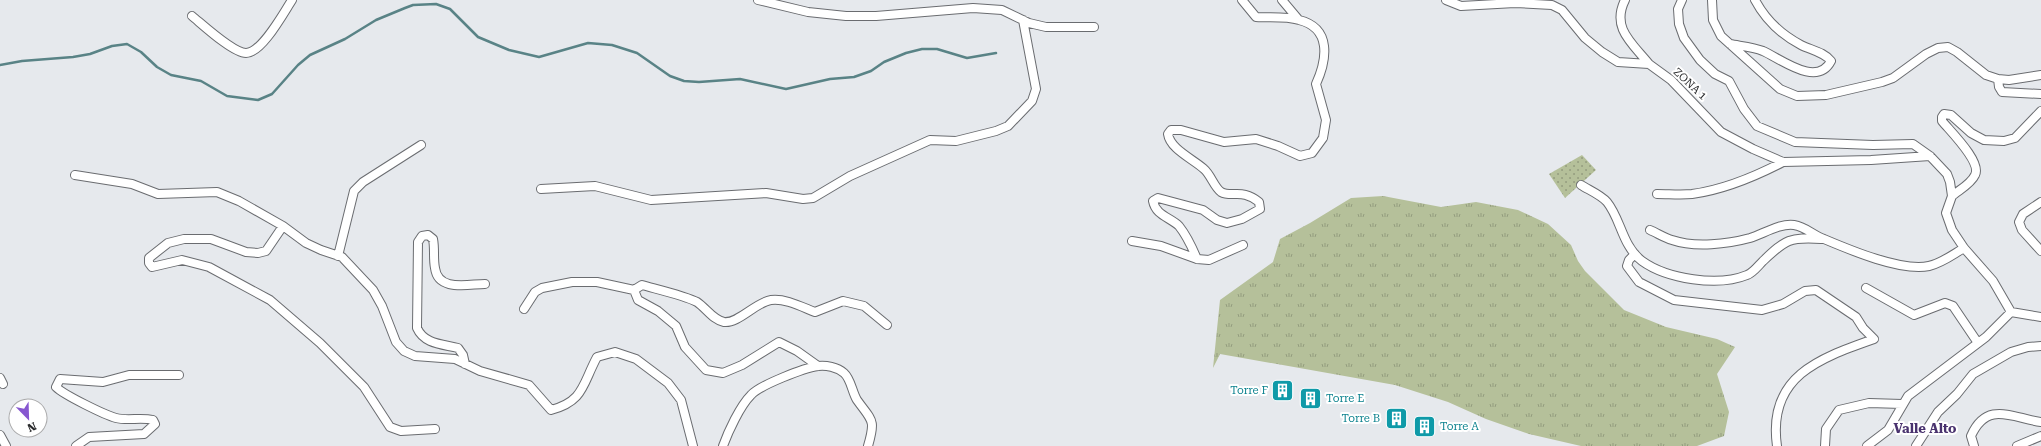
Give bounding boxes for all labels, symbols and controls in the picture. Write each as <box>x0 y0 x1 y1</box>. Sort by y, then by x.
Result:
street label: ZONA 1 <box>1671 65 1709 103</box>
building icon: Torre F <box>1270 377 1296 403</box>
place label: Torre F <box>1230 384 1268 397</box>
building icon: Torre E <box>1298 385 1324 411</box>
place label: Torre E <box>1326 392 1364 405</box>
north arrow <box>8 398 48 438</box>
building icon: Torre B <box>1383 405 1409 431</box>
place label: Torre B <box>1341 412 1380 425</box>
building icon: Torre A <box>1412 413 1438 439</box>
text: N <box>25 419 38 435</box>
place label: Torre A <box>1440 420 1479 433</box>
district label: Valle Alto <box>1894 421 1956 436</box>

